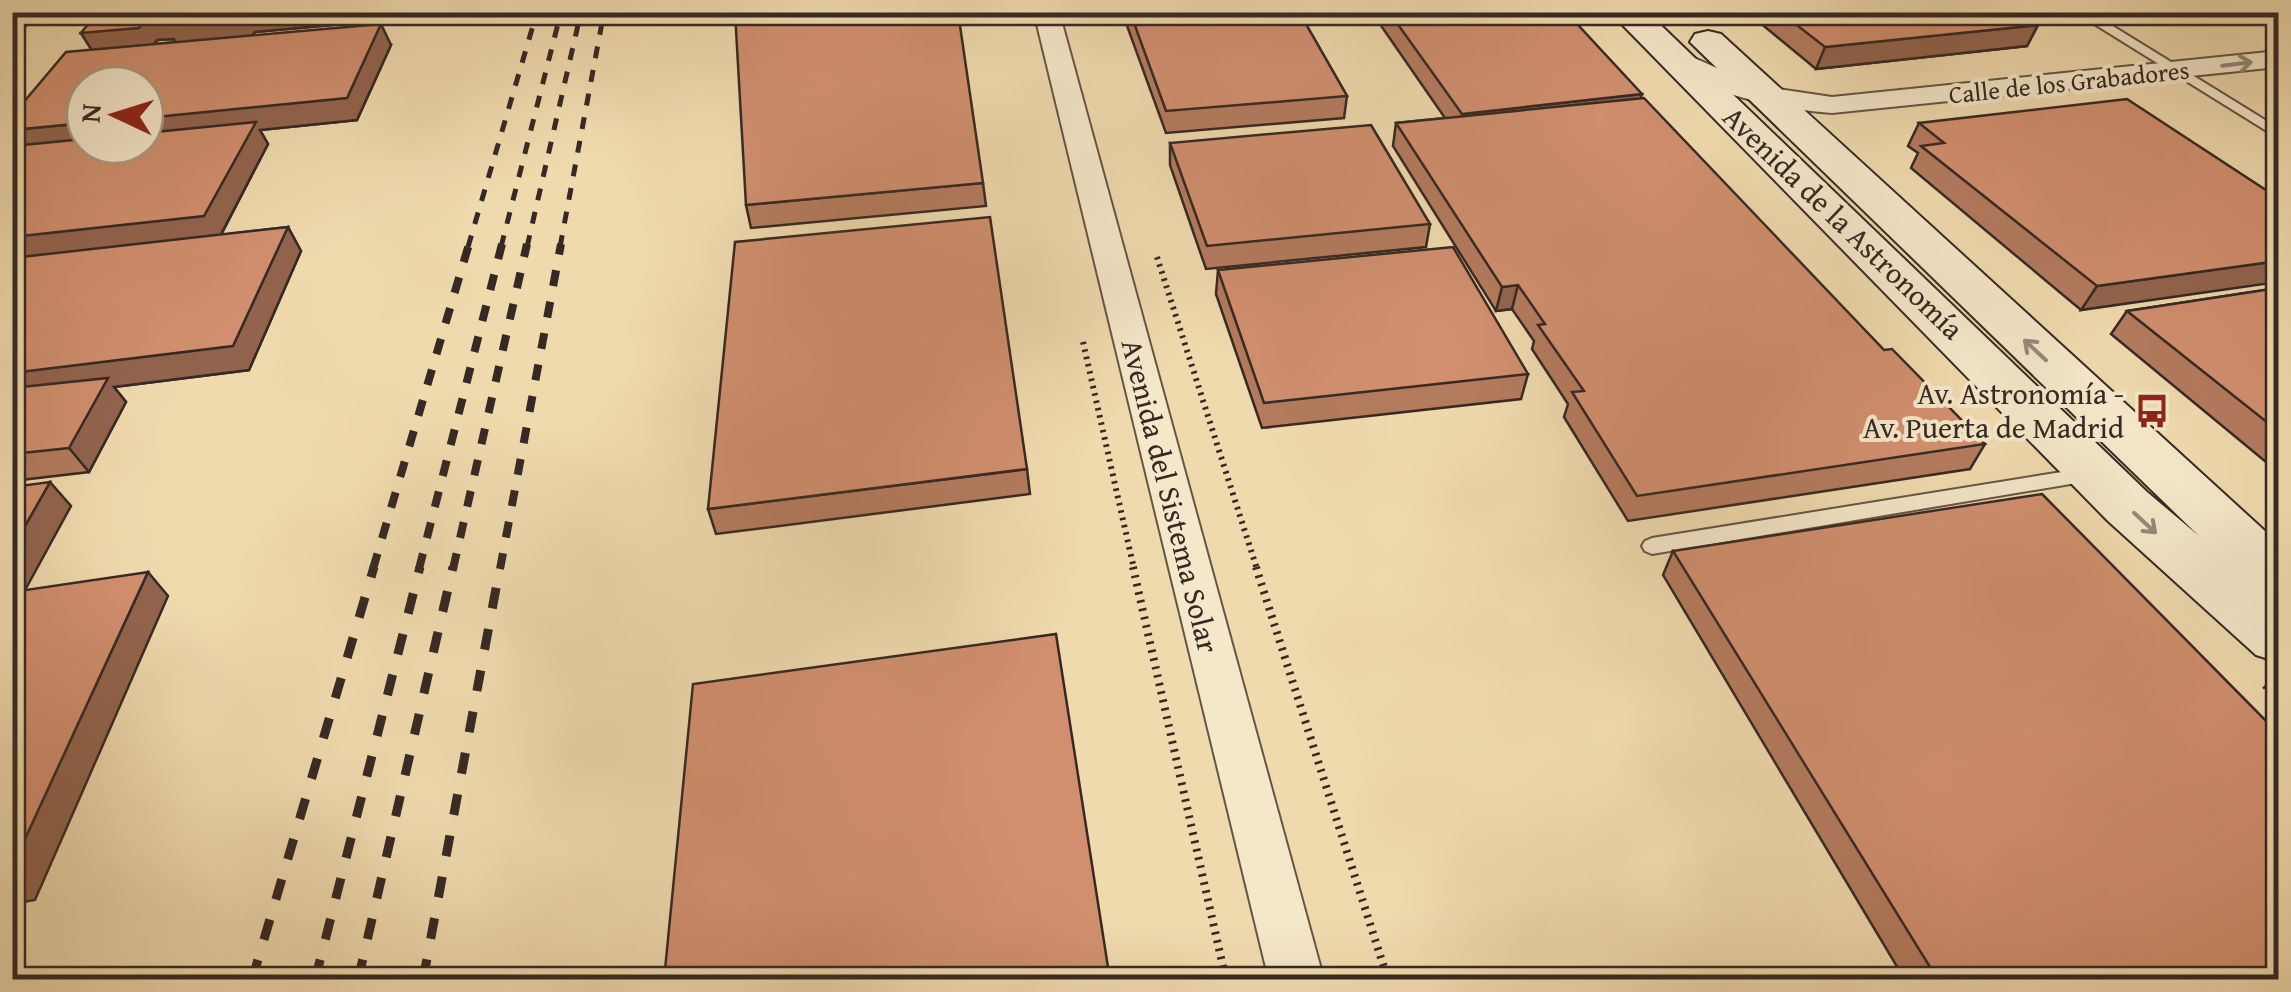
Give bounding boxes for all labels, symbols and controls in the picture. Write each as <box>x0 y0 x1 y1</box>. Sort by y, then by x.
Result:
street label: Calle de los Grabadores <box>1947 51 2191 113</box>
one-way arrow <box>2220 54 2252 73</box>
north arrow <box>65 65 165 165</box>
street label: Avenida de la Astronomía <box>1713 95 1974 349</box>
text: N <box>68 102 111 124</box>
street label: Avenida del Sistema Solar <box>1111 334 1231 657</box>
one-way arrow <box>2024 338 2048 362</box>
place label: Av. Astronomía - Av. Puerta de Madrid <box>1863 371 2124 449</box>
bus stop icon: Av. Astronomía - Av. Puerta de Madrid <box>2133 392 2171 430</box>
one-way arrow <box>2133 511 2157 535</box>

